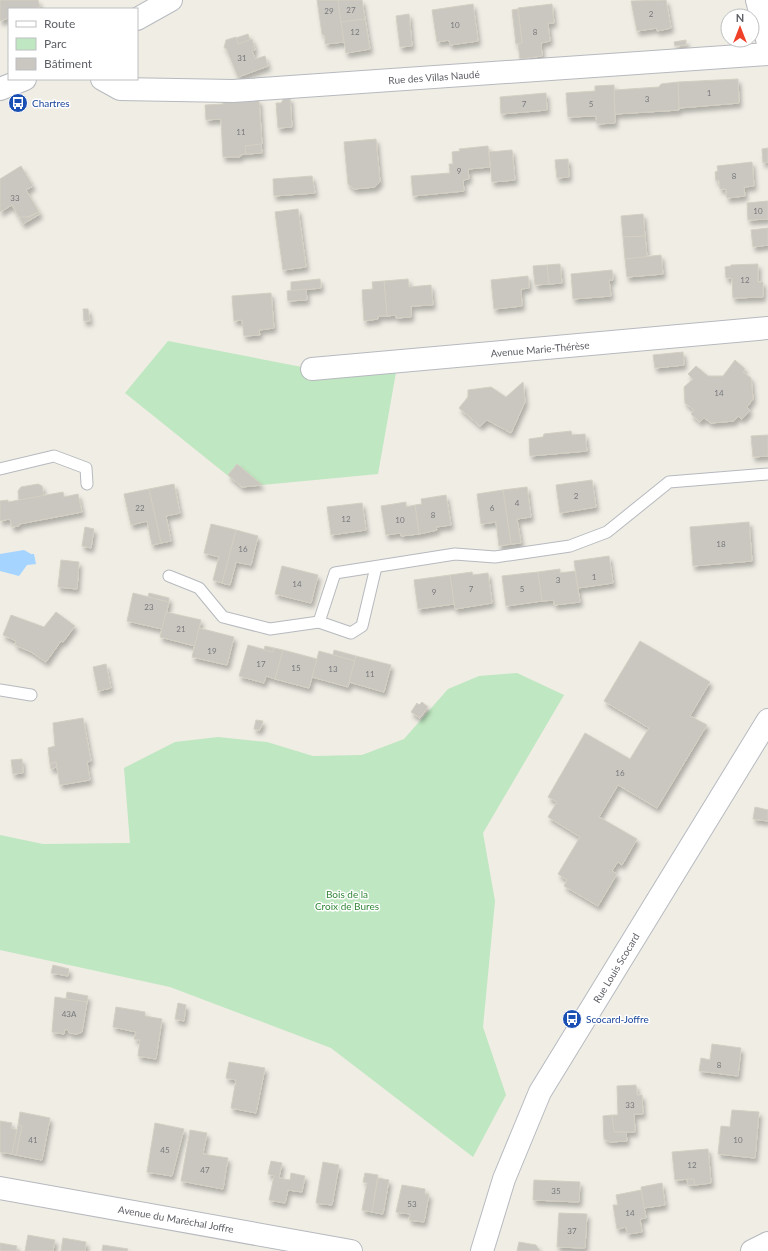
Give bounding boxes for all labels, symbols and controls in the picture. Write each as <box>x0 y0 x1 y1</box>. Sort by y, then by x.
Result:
house number: 27 <box>346 5 356 15</box>
house number: 29 <box>324 6 334 16</box>
legend <box>8 8 138 80</box>
north arrow <box>720 8 760 48</box>
house number: 2 <box>649 9 654 19</box>
text: N <box>736 11 744 24</box>
text: Route <box>44 16 75 31</box>
house number: 10 <box>450 20 460 30</box>
house number: 12 <box>350 27 360 37</box>
house number: 8 <box>533 27 538 37</box>
text: Parc <box>44 36 67 51</box>
house number: 31 <box>237 53 247 63</box>
text: Bâtiment <box>44 56 93 71</box>
street label: Rue des Villas Naudé <box>388 68 480 86</box>
house number: 1 <box>707 88 712 98</box>
bus stop icon: Chartres <box>7 92 29 114</box>
house number: 3 <box>645 94 650 104</box>
place label: Chartres <box>32 97 70 109</box>
house number: 7 <box>522 99 527 109</box>
house number: 5 <box>589 99 594 109</box>
house number: 11 <box>236 127 246 137</box>
house number: 9 <box>457 166 462 176</box>
house number: 8 <box>732 171 737 181</box>
house number: 33 <box>10 193 20 203</box>
house number: 10 <box>753 206 763 216</box>
house number: 12 <box>740 275 750 285</box>
street label: Avenue Marie-Thérèse <box>490 339 590 359</box>
house number: 14 <box>714 388 724 398</box>
house number: 2 <box>574 491 579 501</box>
house number: 4 <box>515 498 520 508</box>
house number: 22 <box>135 503 145 513</box>
house number: 6 <box>490 503 495 513</box>
house number: 8 <box>431 510 436 520</box>
house number: 12 <box>341 514 351 524</box>
house number: 10 <box>395 515 405 525</box>
house number: 18 <box>716 539 726 549</box>
house number: 16 <box>238 544 248 554</box>
house number: 1 <box>592 572 597 582</box>
house number: 3 <box>556 575 561 585</box>
house number: 14 <box>292 579 302 589</box>
house number: 7 <box>469 584 474 594</box>
house number: 5 <box>520 584 525 594</box>
house number: 9 <box>432 587 437 597</box>
house number: 23 <box>144 602 154 612</box>
house number: 21 <box>176 624 186 634</box>
house number: 19 <box>207 646 217 656</box>
house number: 17 <box>256 659 266 669</box>
house number: 15 <box>291 663 301 673</box>
house number: 13 <box>328 664 338 674</box>
house number: 11 <box>365 669 375 679</box>
house number: 16 <box>615 768 625 778</box>
park label: Bois de la Croix de Bures <box>315 888 379 912</box>
street label: Rue Louis Scocard <box>590 931 642 1005</box>
bus stop icon: Scocard-Joffre <box>561 1008 583 1030</box>
house number: 43A <box>62 1009 77 1019</box>
place label: Scocard-Joffre <box>586 1013 649 1025</box>
house number: 8 <box>717 1060 722 1070</box>
house number: 33 <box>625 1100 635 1110</box>
house number: 41 <box>28 1135 38 1145</box>
house number: 10 <box>733 1135 743 1145</box>
house number: 45 <box>160 1145 170 1155</box>
house number: 12 <box>687 1160 697 1170</box>
house number: 47 <box>200 1165 210 1175</box>
house number: 35 <box>551 1186 561 1196</box>
house number: 53 <box>407 1199 417 1209</box>
street label: Avenue du Maréchal Joffre <box>117 1203 235 1235</box>
house number: 14 <box>625 1208 635 1218</box>
house number: 37 <box>567 1226 577 1236</box>

